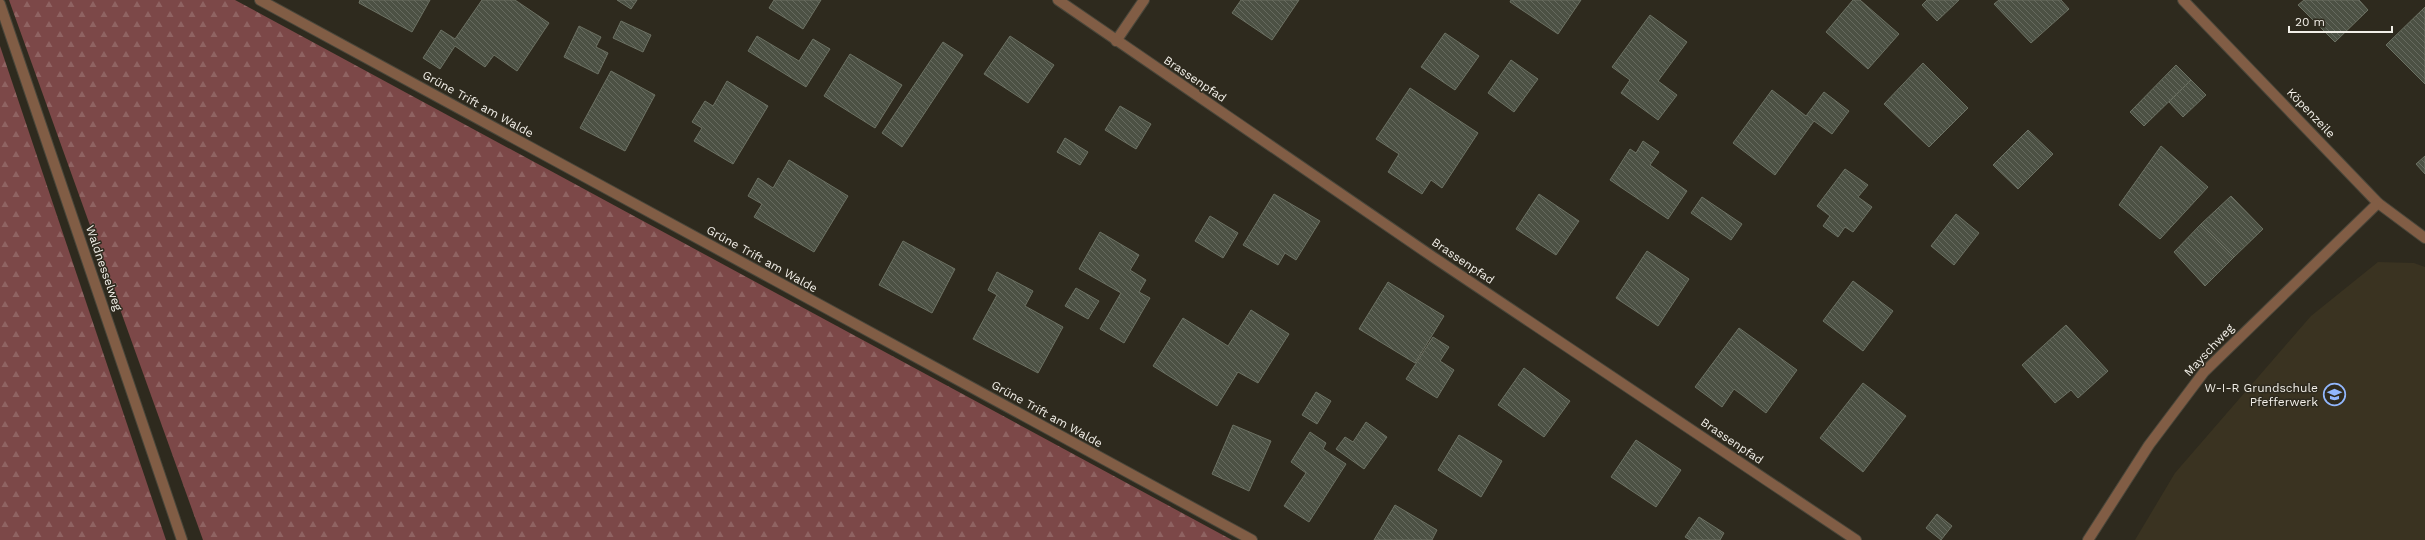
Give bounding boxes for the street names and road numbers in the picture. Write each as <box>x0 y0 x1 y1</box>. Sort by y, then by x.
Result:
street label: Brassenpfad <box>1161 53 1229 105</box>
street label: Grüne Trift am Walde <box>420 68 536 140</box>
street label: Köpenzeile <box>2284 85 2338 141</box>
street label: Waldnesselweg <box>83 223 125 313</box>
street label: Grüne Trift am Walde <box>704 223 820 295</box>
street label: Brassenpfad <box>1429 235 1497 287</box>
street label: Mayschweg <box>2181 321 2237 379</box>
street label: Grüne Trift am Walde <box>989 378 1105 450</box>
street label: Brassenpfad <box>1698 415 1766 467</box>

